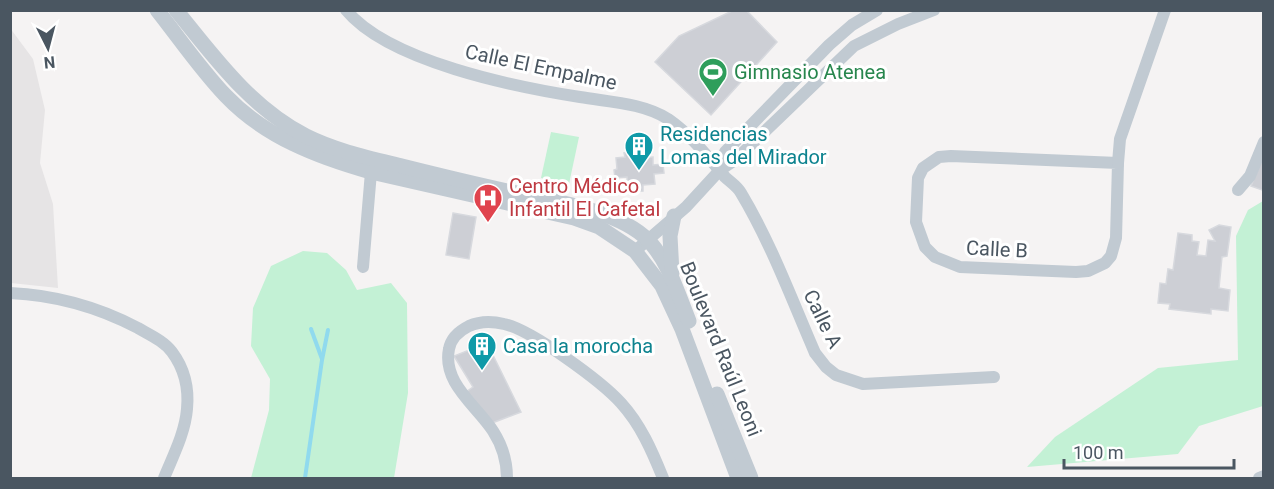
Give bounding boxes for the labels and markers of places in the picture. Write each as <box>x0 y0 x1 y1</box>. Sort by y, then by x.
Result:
sports icon: Gimnasio Atenea <box>697 56 729 98</box>
place label: Gimnasio Atenea <box>734 60 886 84</box>
place label: Residencias Lomas del Mirador <box>660 122 827 169</box>
building icon: Residencias Lomas del Mirador <box>623 130 655 172</box>
place label: Centro Médico Infantil El Cafetal <box>509 174 660 221</box>
hospital icon: Centro Médico Infantil El Cafetal <box>472 182 504 224</box>
building icon: Casa la morocha <box>466 330 498 372</box>
place label: Casa la morocha <box>503 334 653 358</box>

